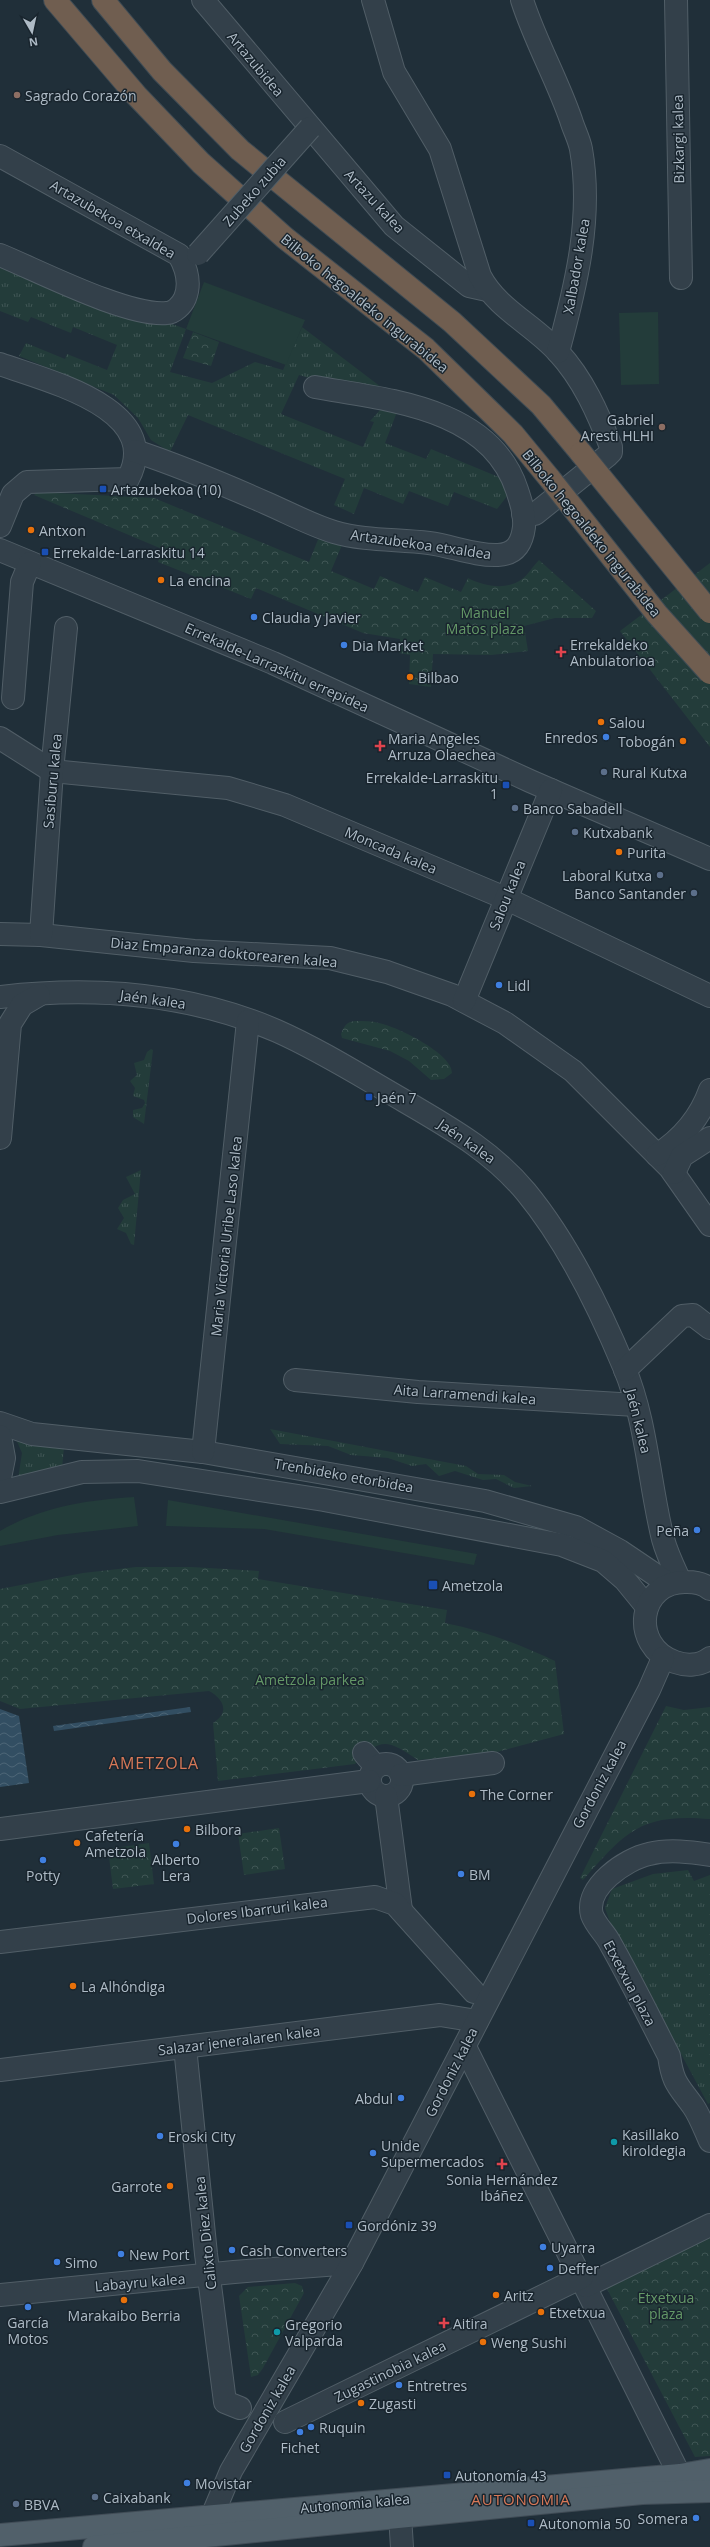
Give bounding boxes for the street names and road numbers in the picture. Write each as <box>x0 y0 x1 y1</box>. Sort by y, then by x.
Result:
street label: Artazubidea <box>223 28 289 100</box>
street label: Bizkargi kalea <box>668 94 688 184</box>
street label: Zubeko zubia <box>218 152 290 230</box>
street label: Artazu kalea <box>341 165 409 237</box>
street label: Artazubekoa etxaldea <box>47 175 179 263</box>
street label: Xalbador kalea <box>558 217 594 315</box>
street label: Bilboko hegoaldeko ingurabidea <box>277 229 453 377</box>
street label: Bilboko hegoaldeko ingurabidea <box>518 445 666 621</box>
street label: Artazubekoa etxaldea <box>349 525 493 563</box>
street label: Errekalde-Larraskitu errepidea <box>182 618 372 716</box>
street label: Sasiburu kalea <box>38 733 66 829</box>
street label: Moncada kalea <box>342 822 440 878</box>
street label: Salou kalea <box>484 857 530 933</box>
street label: Diaz Emparanza doktorearen kalea <box>110 933 338 971</box>
street label: Jaén kalea <box>117 985 187 1013</box>
street label: Jaén kalea <box>433 1113 499 1168</box>
street label: Maria Victoria Uribe Laso kalea <box>206 1135 246 1337</box>
street label: Aita Larramendi kalea <box>393 1380 537 1408</box>
street label: Jaén kalea <box>621 1385 656 1455</box>
street label: Trenbideko etorbidea <box>273 1453 415 1497</box>
street label: Gordoniz kalea <box>568 1736 630 1832</box>
street label: Dolores Ibarruri kalea <box>185 1892 329 1928</box>
street label: Etxetxua plaza <box>599 1937 661 2029</box>
street label: Salazar jeneralaren kalea <box>157 2021 321 2059</box>
street label: Gordoniz kalea <box>420 2024 482 2120</box>
street label: Calixto Diez kalea <box>190 2175 220 2291</box>
street label: Labayru kalea <box>94 2269 186 2295</box>
street label: Zugastinobia kalea <box>331 2337 449 2405</box>
street label: Gordoniz kalea <box>234 2362 300 2456</box>
street label: Autonomia kalea <box>299 2489 411 2517</box>

